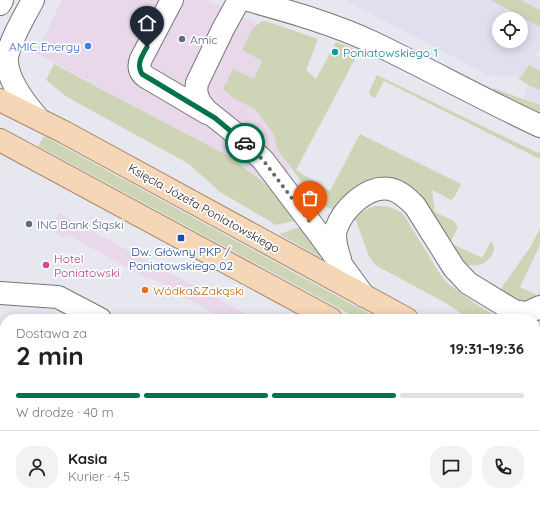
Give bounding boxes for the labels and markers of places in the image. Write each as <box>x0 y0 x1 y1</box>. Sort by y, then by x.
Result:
pin <box>130 6 164 47</box>
place label: Amic <box>190 32 218 47</box>
marker: Amic <box>177 34 187 44</box>
place label: AMIC Energy <box>9 39 80 54</box>
marker: AMIC Energy <box>83 41 93 51</box>
place label: Poniatowskiego 1 <box>343 45 438 60</box>
marker: Poniatowskiego 1 <box>330 47 340 57</box>
pin <box>293 181 327 222</box>
place label: ING Bank Śląski <box>37 217 123 232</box>
marker: ING Bank Śląski <box>24 219 34 229</box>
marker: Dw. Główny PKP / Poniatowskiego 02 <box>176 233 186 243</box>
place label: Dw. Główny PKP / Poniatowskiego 02 <box>129 244 233 273</box>
place label: Hotel Poniatowski <box>54 251 120 280</box>
marker: Hotel Poniatowski <box>41 260 51 270</box>
place label: Wódka&Zakąski <box>153 283 244 298</box>
marker: Wódka&Zakąski <box>140 285 150 295</box>

